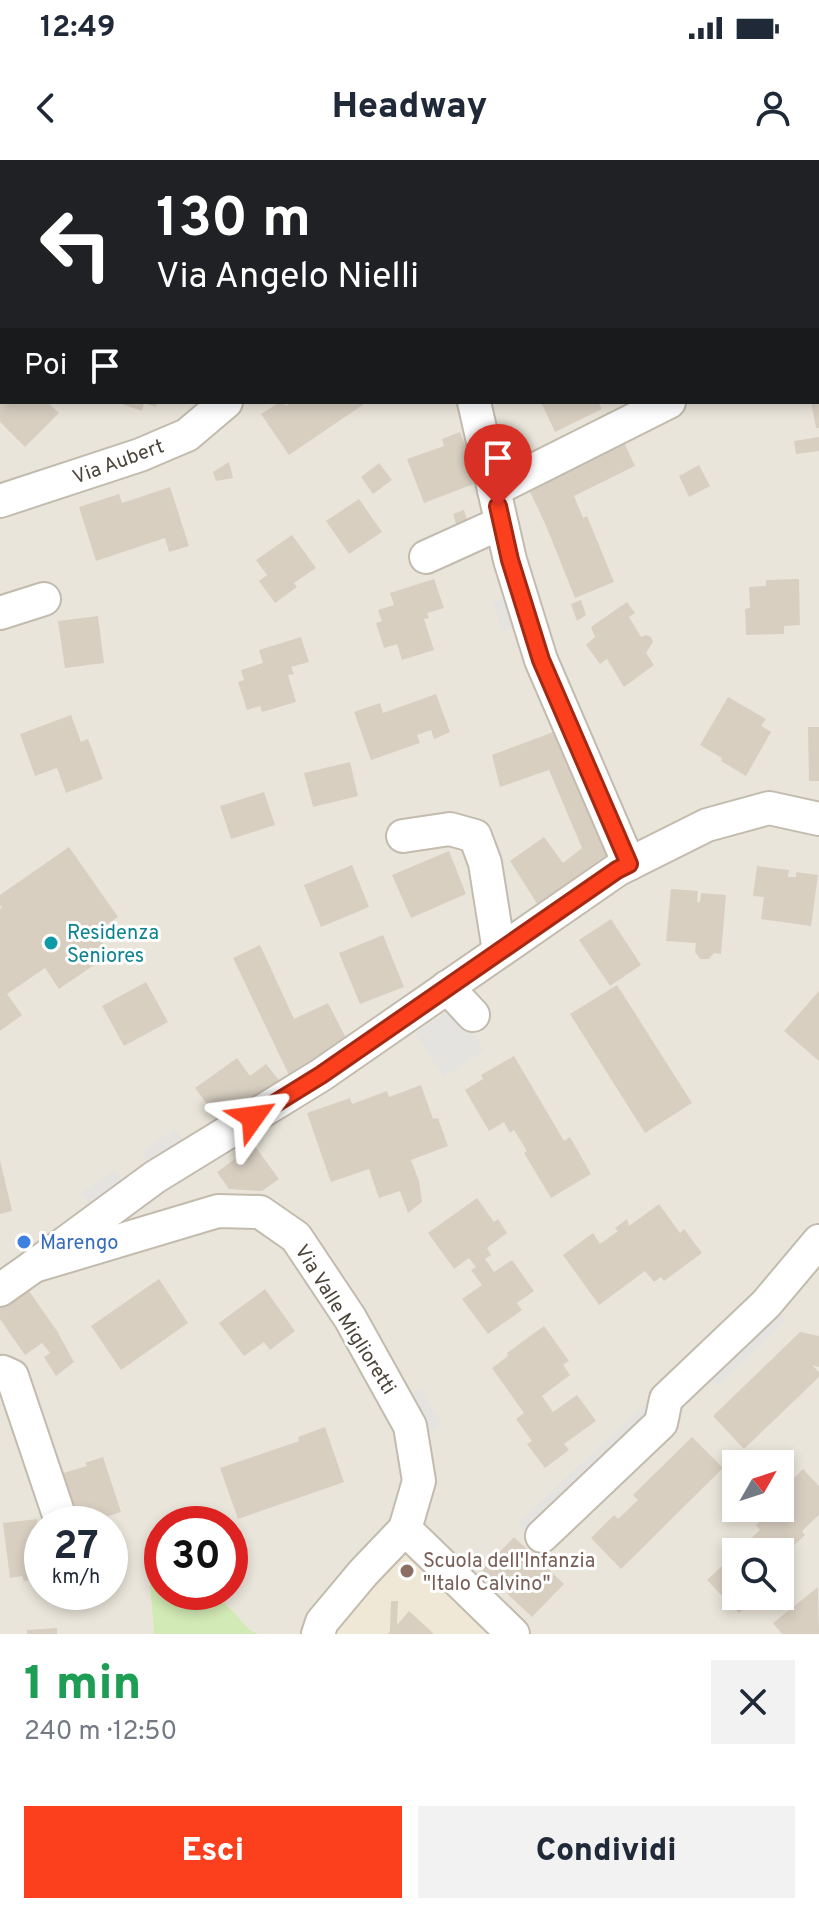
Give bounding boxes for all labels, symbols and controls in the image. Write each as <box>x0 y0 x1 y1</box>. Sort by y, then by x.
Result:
text: 12:49 <box>40 10 115 47</box>
text: Headway <box>332 85 487 131</box>
icon: back <box>24 86 68 130</box>
icon: person <box>751 86 795 130</box>
text: 130 m <box>156 186 311 256</box>
icon: left <box>24 192 128 296</box>
text: Via Angelo Nielli <box>156 255 419 301</box>
icon: arrive <box>83 344 127 388</box>
text: Poi <box>24 348 67 385</box>
pin <box>464 424 532 506</box>
street label: Via Aubert <box>69 434 168 491</box>
icon: arrive <box>476 436 520 480</box>
place label: Residenza Seniores <box>67 921 159 970</box>
marker: Residenza Seniores <box>42 934 60 952</box>
position arrow <box>211 1075 295 1159</box>
place label: Marengo <box>40 1231 118 1257</box>
marker: Marengo <box>15 1233 33 1251</box>
street label: Via Valle Miglioretti <box>288 1240 401 1400</box>
north arrow <box>722 1450 794 1522</box>
map controls <box>722 1450 794 1610</box>
speed limit sign: 30 <box>144 1506 248 1610</box>
text: 27 <box>53 1523 99 1573</box>
button: search <box>722 1538 794 1610</box>
place label: Scuola dell'Infanzia "Italo Calvino" <box>423 1549 595 1598</box>
marker: Scuola dell'Infanzia "Italo Calvino" <box>398 1562 416 1580</box>
text: km/h <box>52 1565 100 1591</box>
text: 1 min <box>24 1656 141 1716</box>
button: close <box>711 1660 795 1744</box>
text: 240 m · 12:50 <box>24 1716 177 1749</box>
button: Esci <box>24 1806 402 1898</box>
button: Condividi <box>418 1806 795 1898</box>

